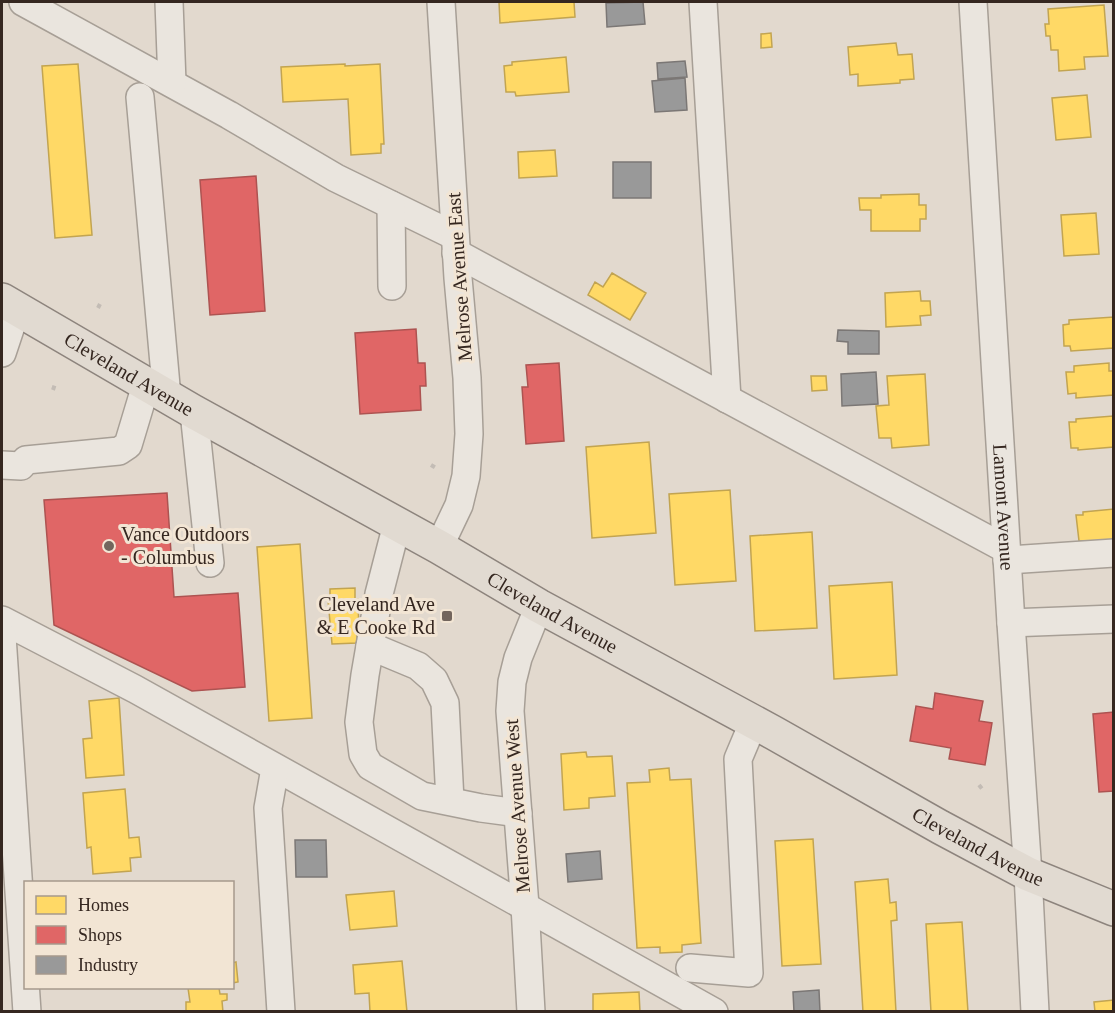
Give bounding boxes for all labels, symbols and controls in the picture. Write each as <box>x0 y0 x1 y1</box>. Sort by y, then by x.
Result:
street label: Melrose Avenue East <box>442 191 476 362</box>
street label: Cleveland Avenue <box>60 328 198 420</box>
street label: Lamont Avenue <box>989 443 1019 571</box>
place label: Vance Outdoors - Columbus <box>121 523 250 568</box>
marker: Vance Outdoors - Columbus <box>102 539 116 553</box>
street label: Cleveland Avenue <box>483 567 622 657</box>
place label: Cleveland Ave & E Cooke Rd <box>317 593 435 638</box>
marker: Cleveland Ave & E Cooke Rd <box>440 609 454 623</box>
street label: Melrose Avenue West <box>500 718 534 894</box>
street label: Cleveland Avenue <box>909 803 1047 890</box>
legend <box>24 881 234 989</box>
text: Homes <box>78 895 129 915</box>
text: Shops <box>78 925 122 945</box>
text: Industry <box>78 955 138 975</box>

